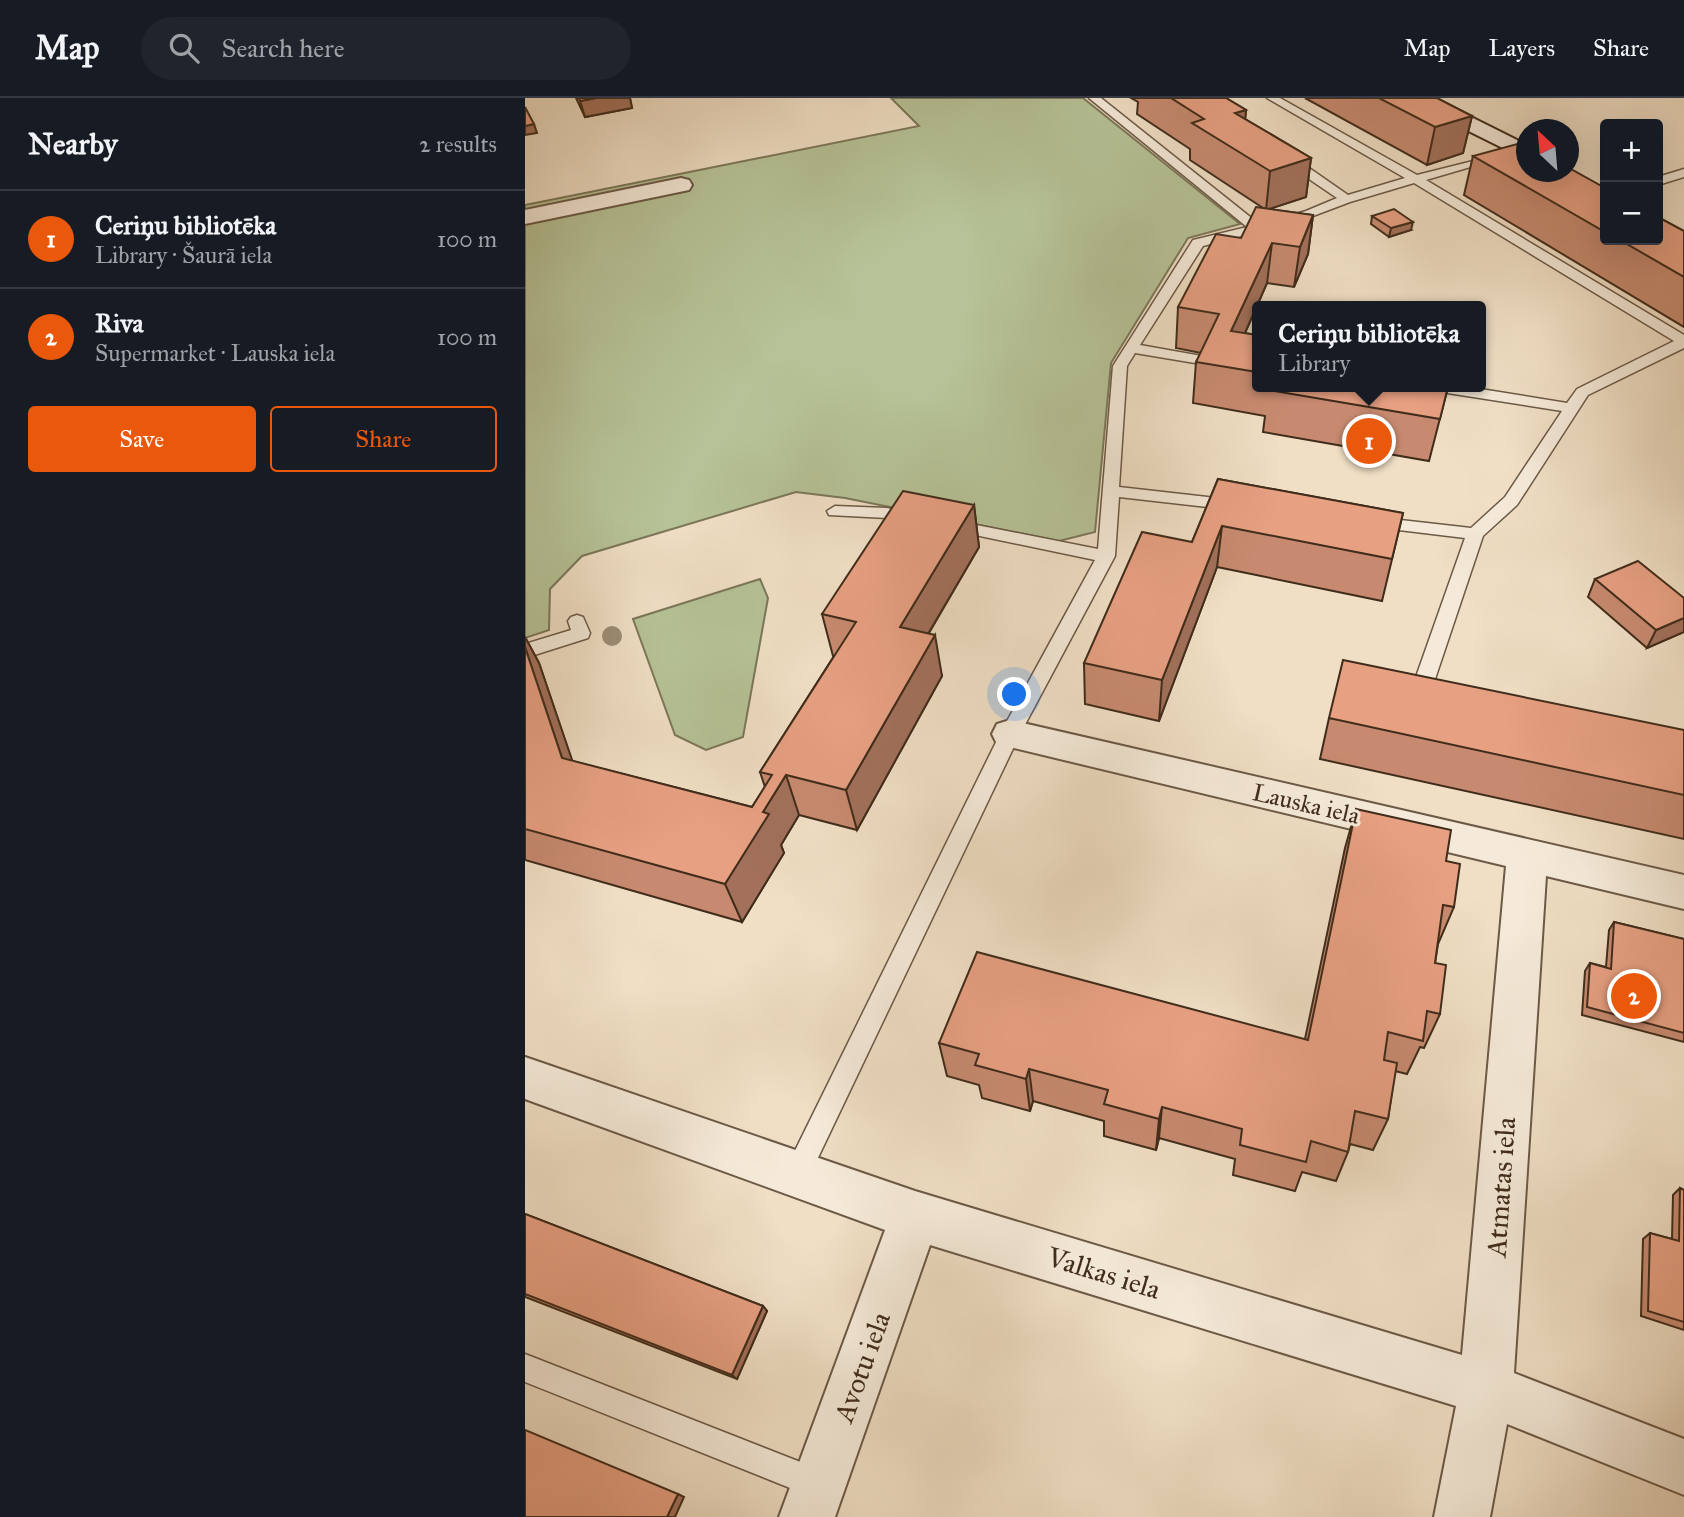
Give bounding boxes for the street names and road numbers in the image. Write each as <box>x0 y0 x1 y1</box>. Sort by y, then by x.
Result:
street label: Lauska iela <box>1250 777 1363 831</box>
street label: Atmatas iela <box>1479 1116 1523 1259</box>
street label: Valkas iela <box>1042 1239 1165 1307</box>
street label: Avotu iela <box>826 1307 898 1428</box>

